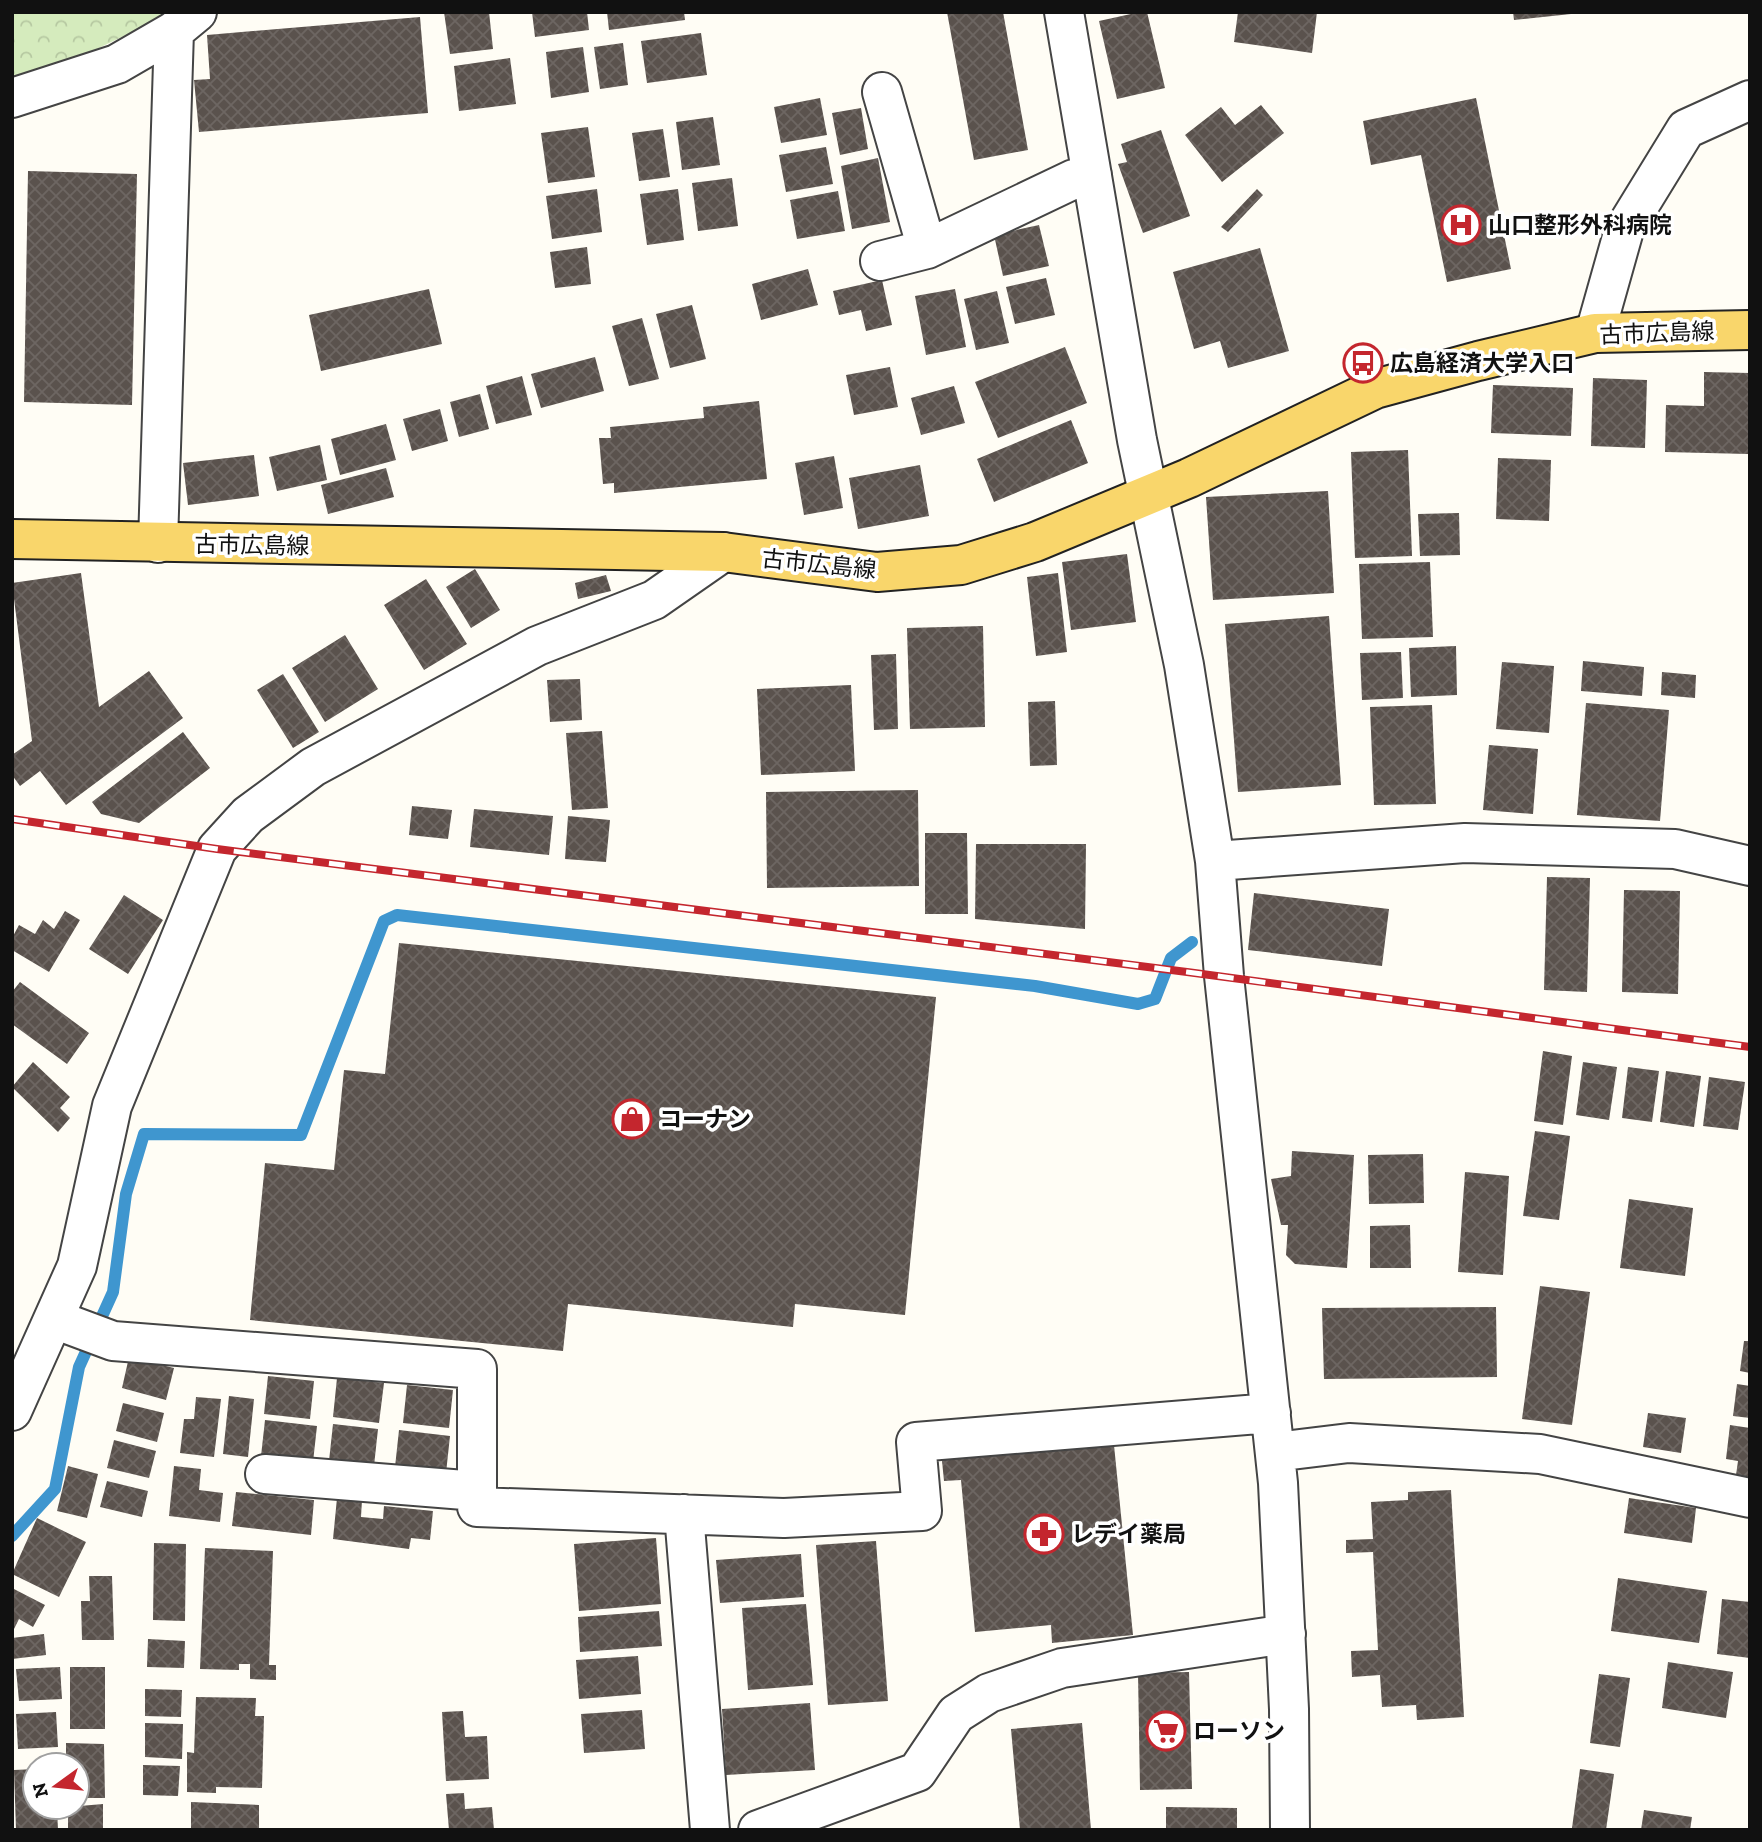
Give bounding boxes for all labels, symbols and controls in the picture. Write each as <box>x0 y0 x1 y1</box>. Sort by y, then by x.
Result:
hospital icon: 山口整形外科病院 <box>1440 204 1482 246</box>
place label: 山口整形外科病院 <box>1488 211 1672 239</box>
street label: 古市広島線 <box>1599 317 1715 349</box>
bus stop icon: 広島経済大学入口 <box>1342 342 1384 384</box>
place label: 広島経済大学入口 <box>1390 349 1574 377</box>
street label: 古市広島線 <box>194 530 310 560</box>
street label: 古市広島線 <box>760 544 878 584</box>
shop icon: コーナン <box>611 1098 653 1140</box>
place label: コーナン <box>659 1105 751 1133</box>
pharmacy icon: レデイ薬局 <box>1023 1513 1065 1555</box>
place label: レデイ薬局 <box>1071 1520 1186 1548</box>
supermarket icon: ローソン <box>1145 1710 1187 1752</box>
place label: ローソン <box>1193 1717 1285 1745</box>
north arrow <box>21 1751 91 1821</box>
text: N <box>27 1780 53 1800</box>

